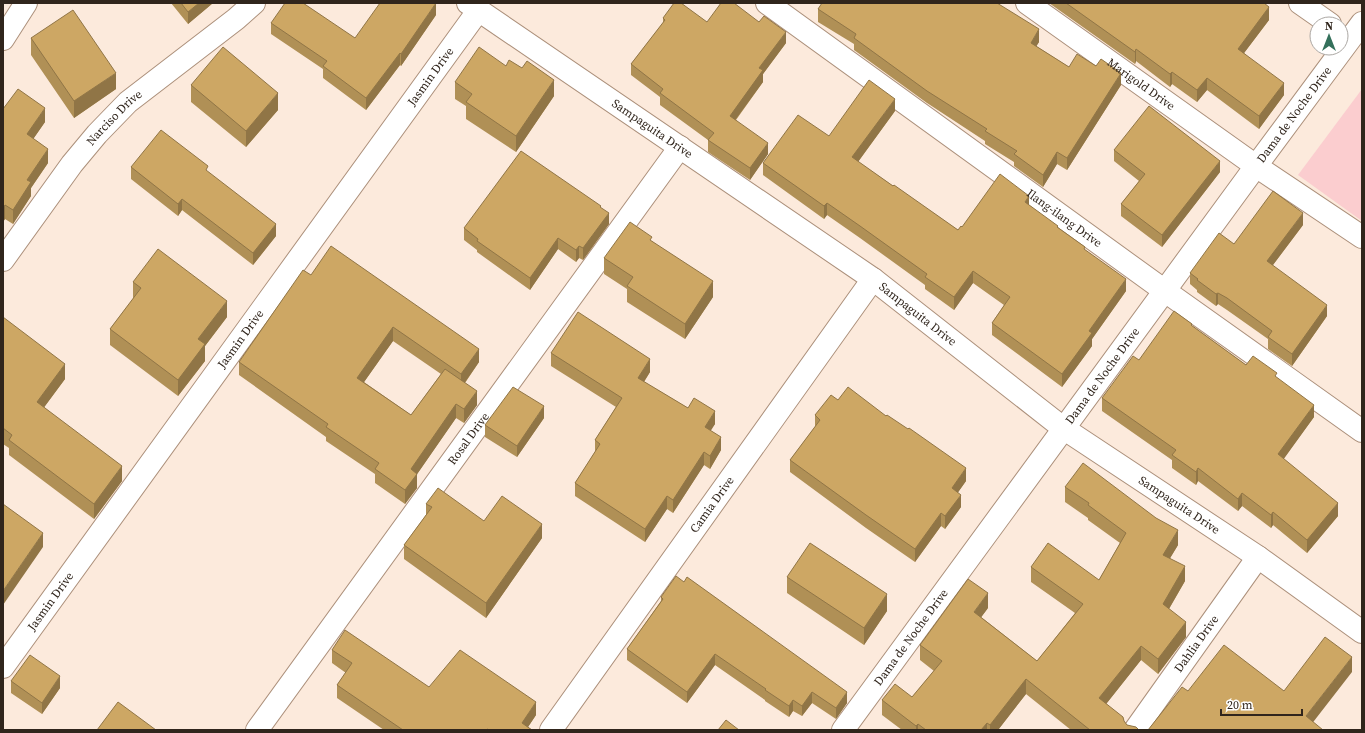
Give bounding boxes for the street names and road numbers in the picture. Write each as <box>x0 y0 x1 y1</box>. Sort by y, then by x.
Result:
street label: Jasmin Drive <box>403 44 457 110</box>
street label: Marigold Drive <box>1104 54 1178 114</box>
street label: Dama de Noche Drive <box>1253 63 1335 166</box>
street label: Narciso Drive <box>83 86 145 149</box>
street label: Sampaguita Drive <box>609 95 696 162</box>
street label: Ilang-ilang Drive <box>1023 185 1105 251</box>
street label: Sampaguita Drive <box>876 279 960 350</box>
street label: Jasmin Drive <box>213 306 267 372</box>
street label: Dama de Noche Drive <box>1062 324 1143 427</box>
street label: Rosal Drive <box>444 409 493 468</box>
street label: Sampaguita Drive <box>1136 472 1223 538</box>
street label: Camia Drive <box>686 473 738 536</box>
street label: Jasmin Drive <box>23 569 77 635</box>
street label: Dama de Noche Drive <box>870 586 952 689</box>
street label: Dahlia Drive <box>1171 612 1222 676</box>

